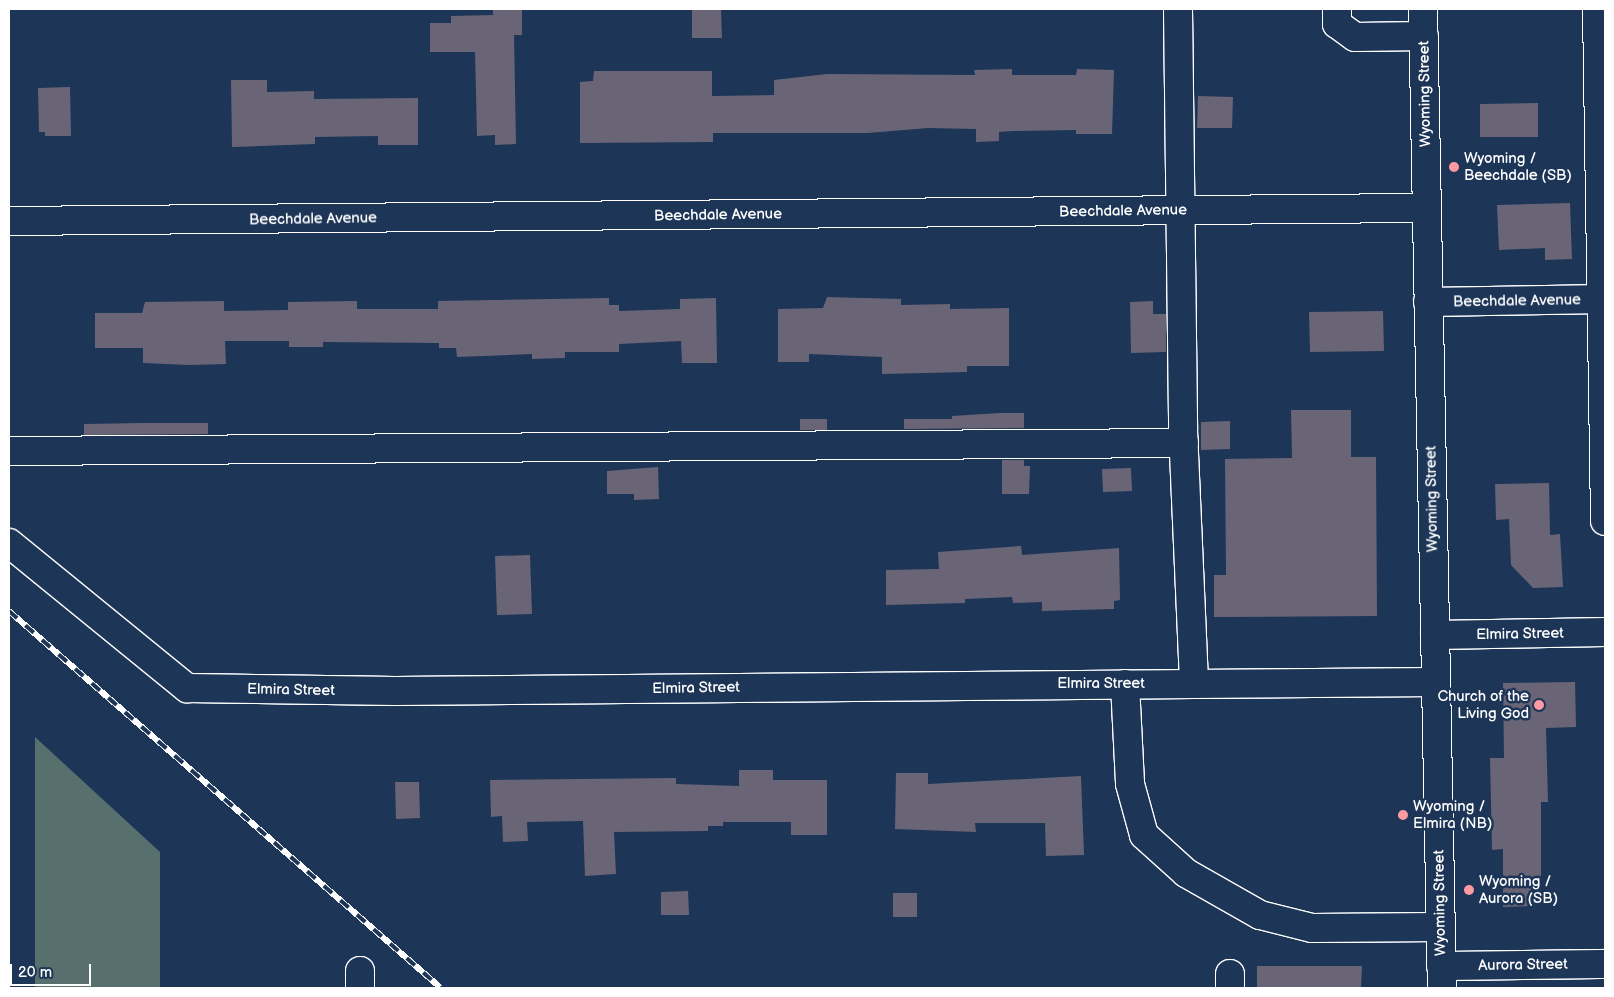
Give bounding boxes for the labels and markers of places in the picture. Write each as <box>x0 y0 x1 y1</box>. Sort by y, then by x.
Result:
place label: Wyoming / Beechdale (SB) <box>1464 149 1572 184</box>
marker: Wyoming / Beechdale (SB) <box>1448 161 1460 173</box>
place label: Church of the Living God <box>1437 687 1529 722</box>
marker: Church of the Living God <box>1533 699 1545 711</box>
place label: Wyoming / Elmira (NB) <box>1413 797 1492 832</box>
marker: Wyoming / Elmira (NB) <box>1397 809 1409 821</box>
place label: Wyoming / Aurora (SB) <box>1479 872 1558 907</box>
marker: Wyoming / Aurora (SB) <box>1463 884 1475 896</box>

